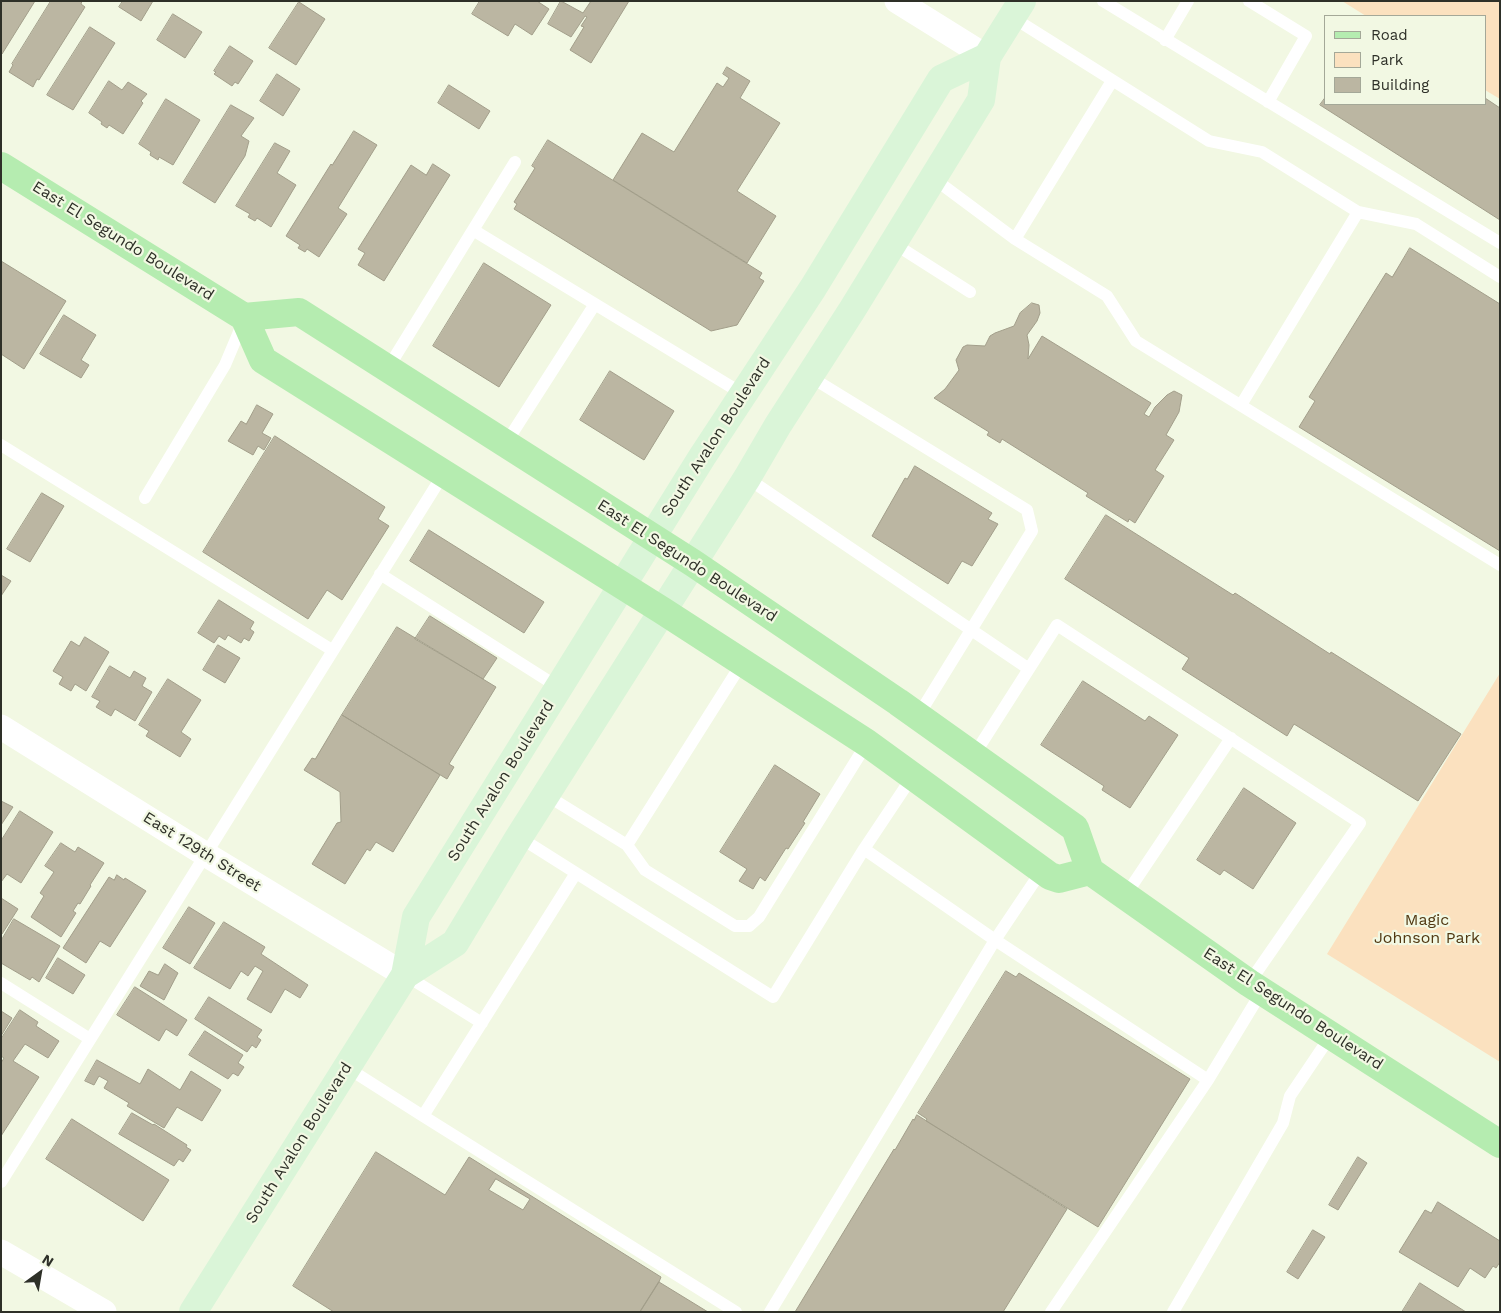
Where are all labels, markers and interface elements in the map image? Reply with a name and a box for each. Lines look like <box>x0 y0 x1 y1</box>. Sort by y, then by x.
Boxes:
legend <box>1324 15 1486 105</box>
text: Road <box>1371 26 1408 44</box>
text: Park <box>1371 51 1403 69</box>
text: Building <box>1371 76 1429 94</box>
street label: East El Segundo Boulevard <box>29 177 217 305</box>
street label: South Avalon Boulevard <box>657 354 775 520</box>
street label: East El Segundo Boulevard <box>593 496 781 626</box>
street label: South Avalon Boulevard <box>444 697 558 865</box>
street label: East 129th Street <box>139 808 265 896</box>
park label: Magic Johnson Park <box>1374 910 1480 948</box>
street label: East El Segundo Boulevard <box>1199 944 1387 1074</box>
street label: South Avalon Boulevard <box>242 1059 356 1227</box>
north arrow <box>15 1248 65 1298</box>
text: N <box>39 1251 57 1270</box>

